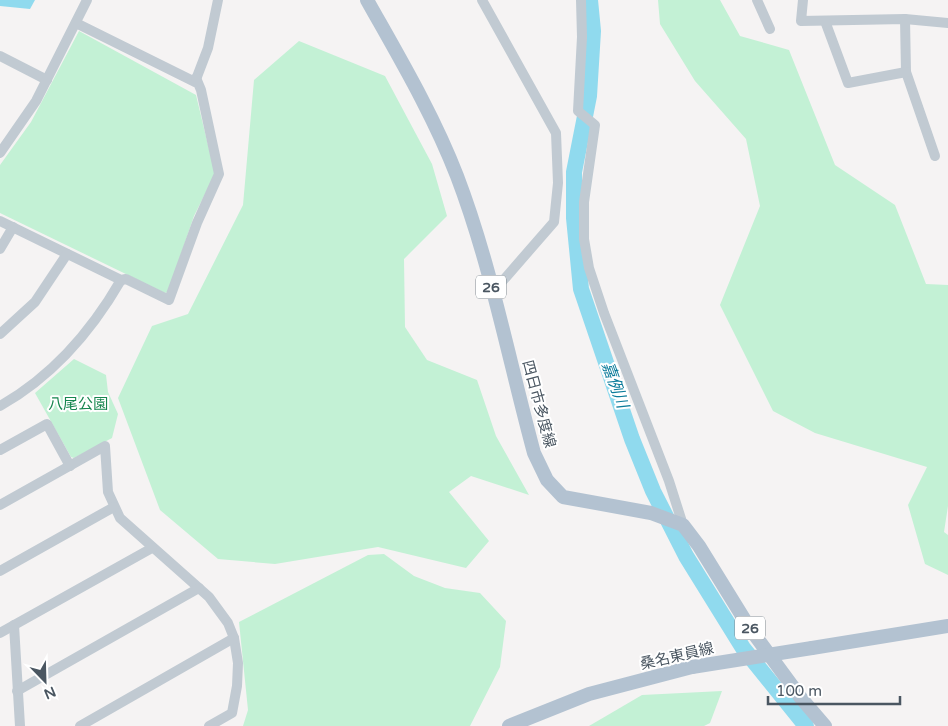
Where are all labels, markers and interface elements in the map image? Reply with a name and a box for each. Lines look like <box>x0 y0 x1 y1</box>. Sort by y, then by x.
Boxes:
road number: 26 <box>476 276 506 298</box>
street label: 四日市多度線 <box>519 358 559 450</box>
water label: 嘉例川 <box>597 359 633 413</box>
park label: 八尾公園 <box>48 395 108 413</box>
road number: 26 <box>735 616 765 640</box>
street label: 桑名東員線 <box>638 639 716 673</box>
north arrow <box>20 656 70 706</box>
scale bar <box>768 674 900 706</box>
text: N <box>41 682 58 703</box>
text: 100 m <box>776 682 822 700</box>

